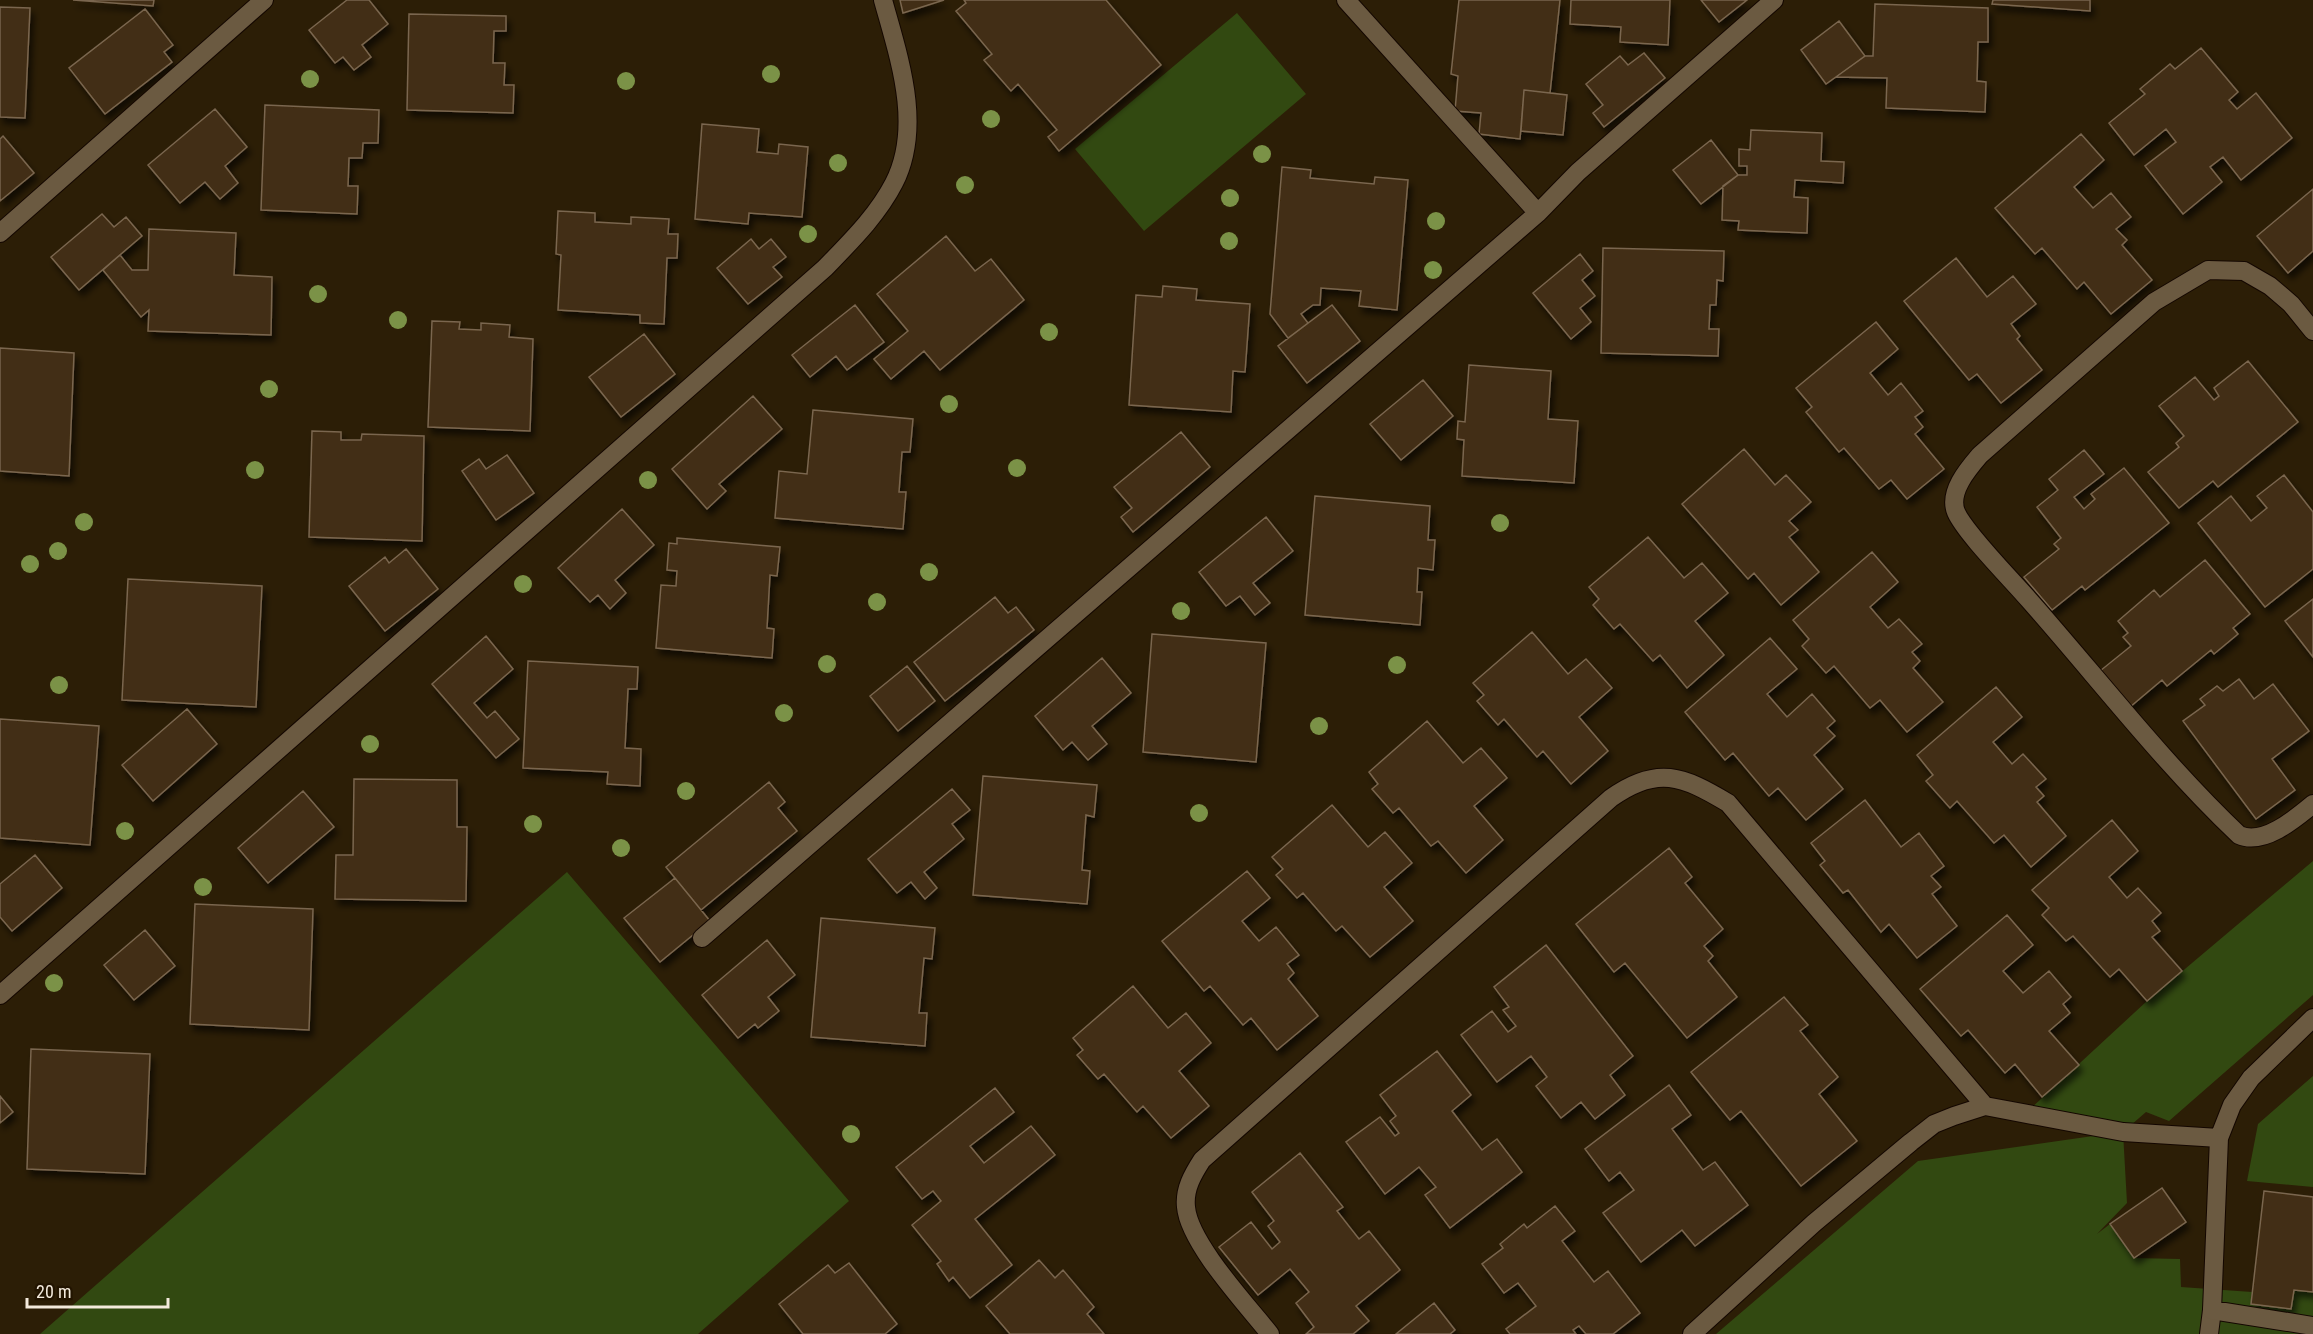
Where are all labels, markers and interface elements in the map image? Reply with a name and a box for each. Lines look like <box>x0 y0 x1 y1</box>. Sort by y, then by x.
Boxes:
scale bar <box>27 1271 168 1309</box>
text: 20 m <box>36 1281 71 1302</box>

